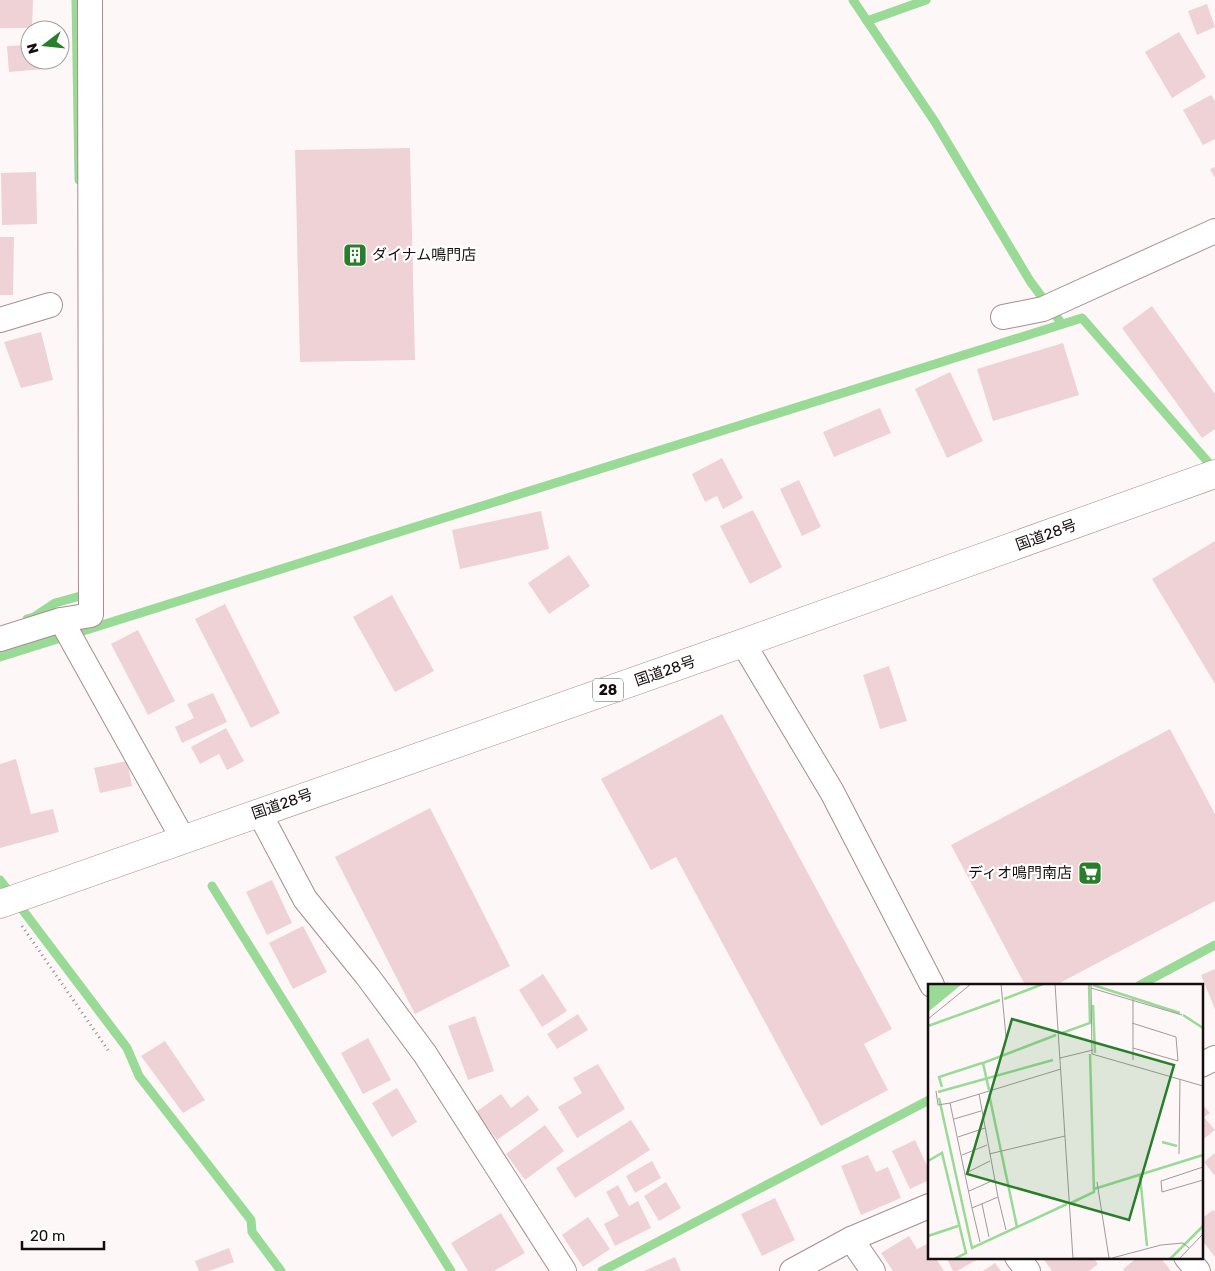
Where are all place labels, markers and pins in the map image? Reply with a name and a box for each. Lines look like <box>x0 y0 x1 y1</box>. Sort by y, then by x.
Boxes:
building icon: ダイナム鳴門店 <box>342 242 368 268</box>
place label: ダイナム鳴門店 <box>372 246 476 264</box>
supermarket icon: ディオ鳴門南店 <box>1077 860 1103 886</box>
place label: ディオ鳴門南店 <box>968 864 1072 882</box>

